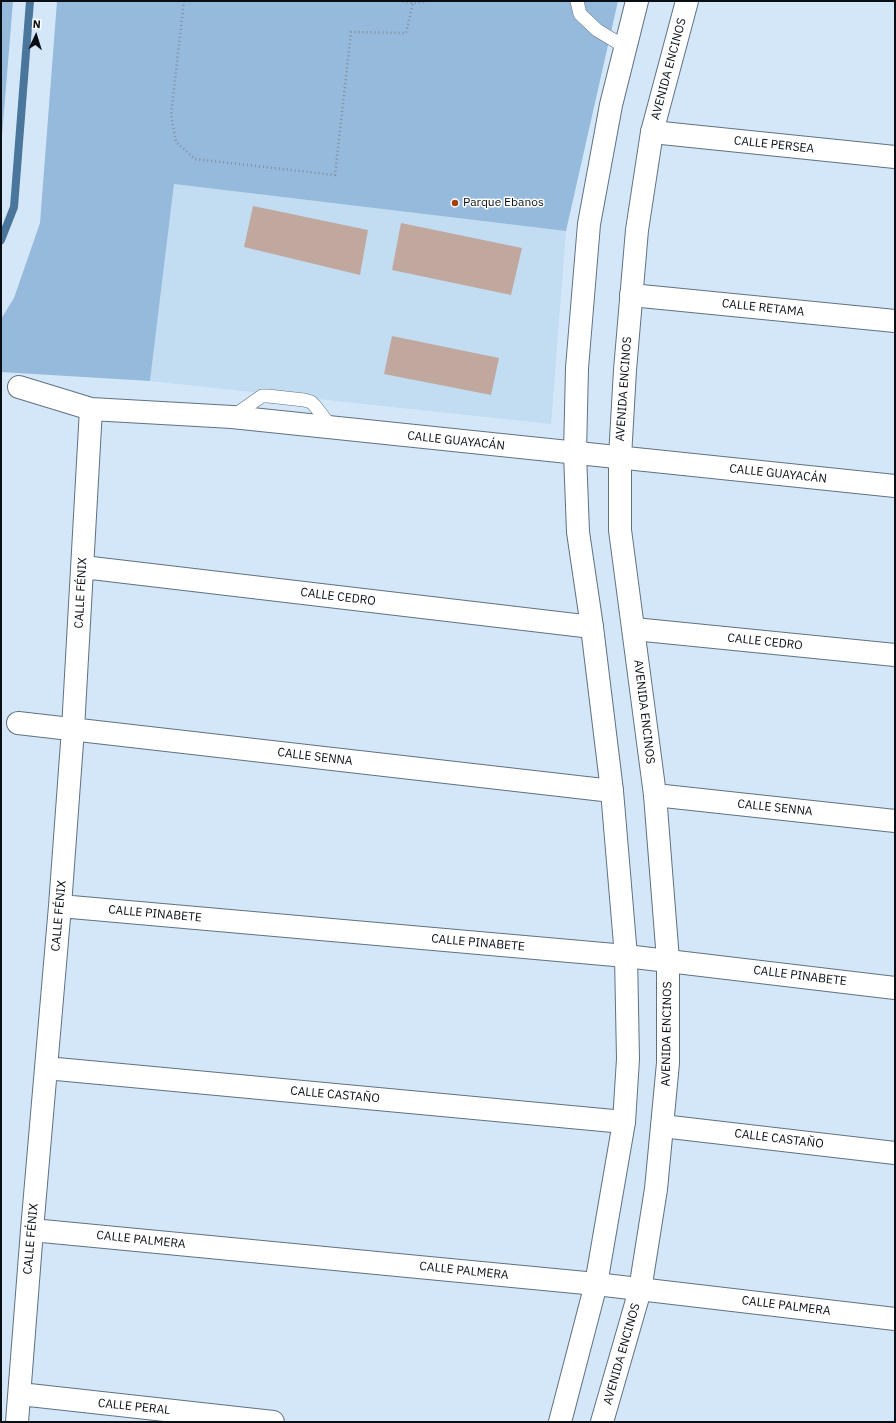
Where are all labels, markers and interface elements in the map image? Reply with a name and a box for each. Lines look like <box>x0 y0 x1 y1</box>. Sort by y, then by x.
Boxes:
north arrow <box>16 16 56 56</box>
street label: AVENIDA ENCINOS <box>648 16 690 122</box>
text: N <box>32 17 41 31</box>
street label: CALLE PERSEA <box>733 134 815 156</box>
place label: Parque Ebanos <box>463 196 544 210</box>
marker: Parque Ebanos <box>450 198 460 208</box>
street label: CALLE RETAMA <box>721 297 805 319</box>
street label: AVENIDA ENCINOS <box>613 336 635 442</box>
street label: CALLE GUAYACÁN <box>407 429 505 453</box>
street label: CALLE GUAYACÁN <box>729 462 827 486</box>
street label: CALLE FÉNIX <box>72 557 90 629</box>
street label: CALLE CEDRO <box>300 585 376 609</box>
street label: CALLE CEDRO <box>727 631 803 653</box>
street label: AVENIDA ENCINOS <box>630 659 658 765</box>
street label: CALLE SENNA <box>277 745 353 769</box>
street label: CALLE SENNA <box>737 797 813 819</box>
street label: CALLE FÉNIX <box>49 880 69 952</box>
street label: CALLE PINABETE <box>108 903 202 925</box>
street label: CALLE PINABETE <box>431 932 525 954</box>
street label: CALLE PINABETE <box>753 963 847 989</box>
street label: AVENIDA ENCINOS <box>659 981 675 1087</box>
street label: CALLE CASTAÑO <box>290 1084 380 1106</box>
street label: CALLE CASTAÑO <box>734 1126 824 1152</box>
street label: CALLE FÉNIX <box>21 1203 41 1275</box>
street label: CALLE PALMERA <box>96 1228 186 1252</box>
street label: CALLE PALMERA <box>419 1259 509 1283</box>
street label: CALLE PALMERA <box>741 1293 831 1319</box>
street label: AVENIDA ENCINOS <box>601 1302 643 1406</box>
street label: CALLE PERAL <box>97 1396 171 1418</box>

